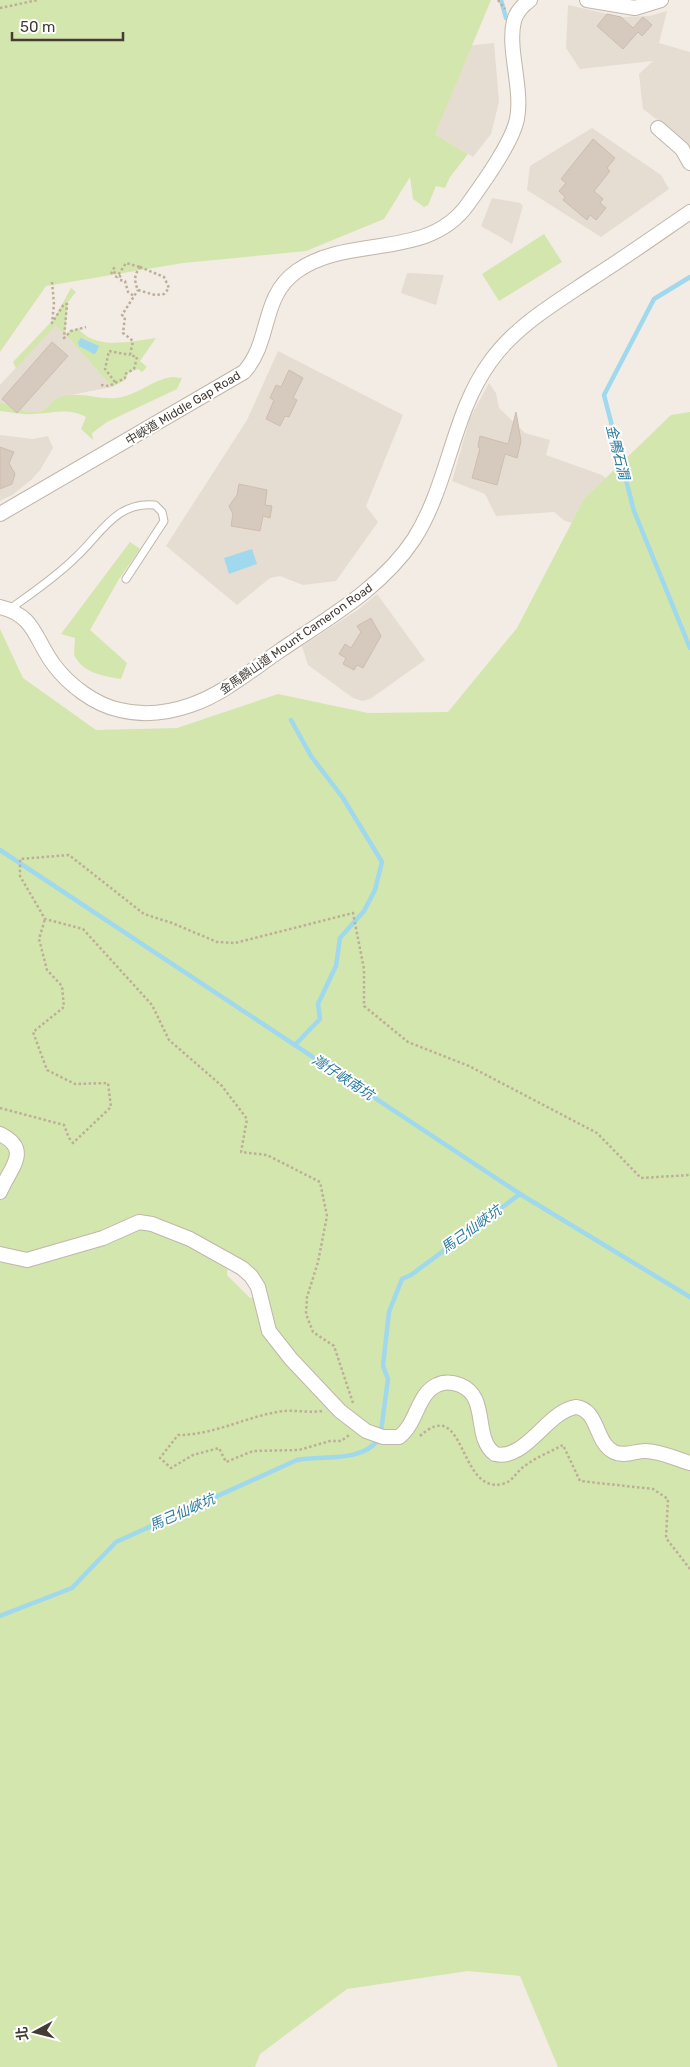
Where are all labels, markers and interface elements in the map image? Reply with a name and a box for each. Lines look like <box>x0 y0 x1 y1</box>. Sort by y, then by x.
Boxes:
scale bar <box>12 10 124 42</box>
text: 50 m <box>20 18 55 36</box>
street label: 中峽道 Middle Gap Road <box>123 368 243 448</box>
water label: 金鴨石澗 <box>602 423 633 483</box>
street label: 金馬麟山道 Mount Cameron Road <box>217 581 375 697</box>
water label: 灣仔峽南坑 <box>309 1051 378 1105</box>
water label: 馬己仙峽坑 <box>438 1201 506 1257</box>
water label: 馬己仙峽坑 <box>147 1490 219 1534</box>
north arrow <box>10 2007 60 2057</box>
text: 北 <box>13 2026 32 2042</box>

